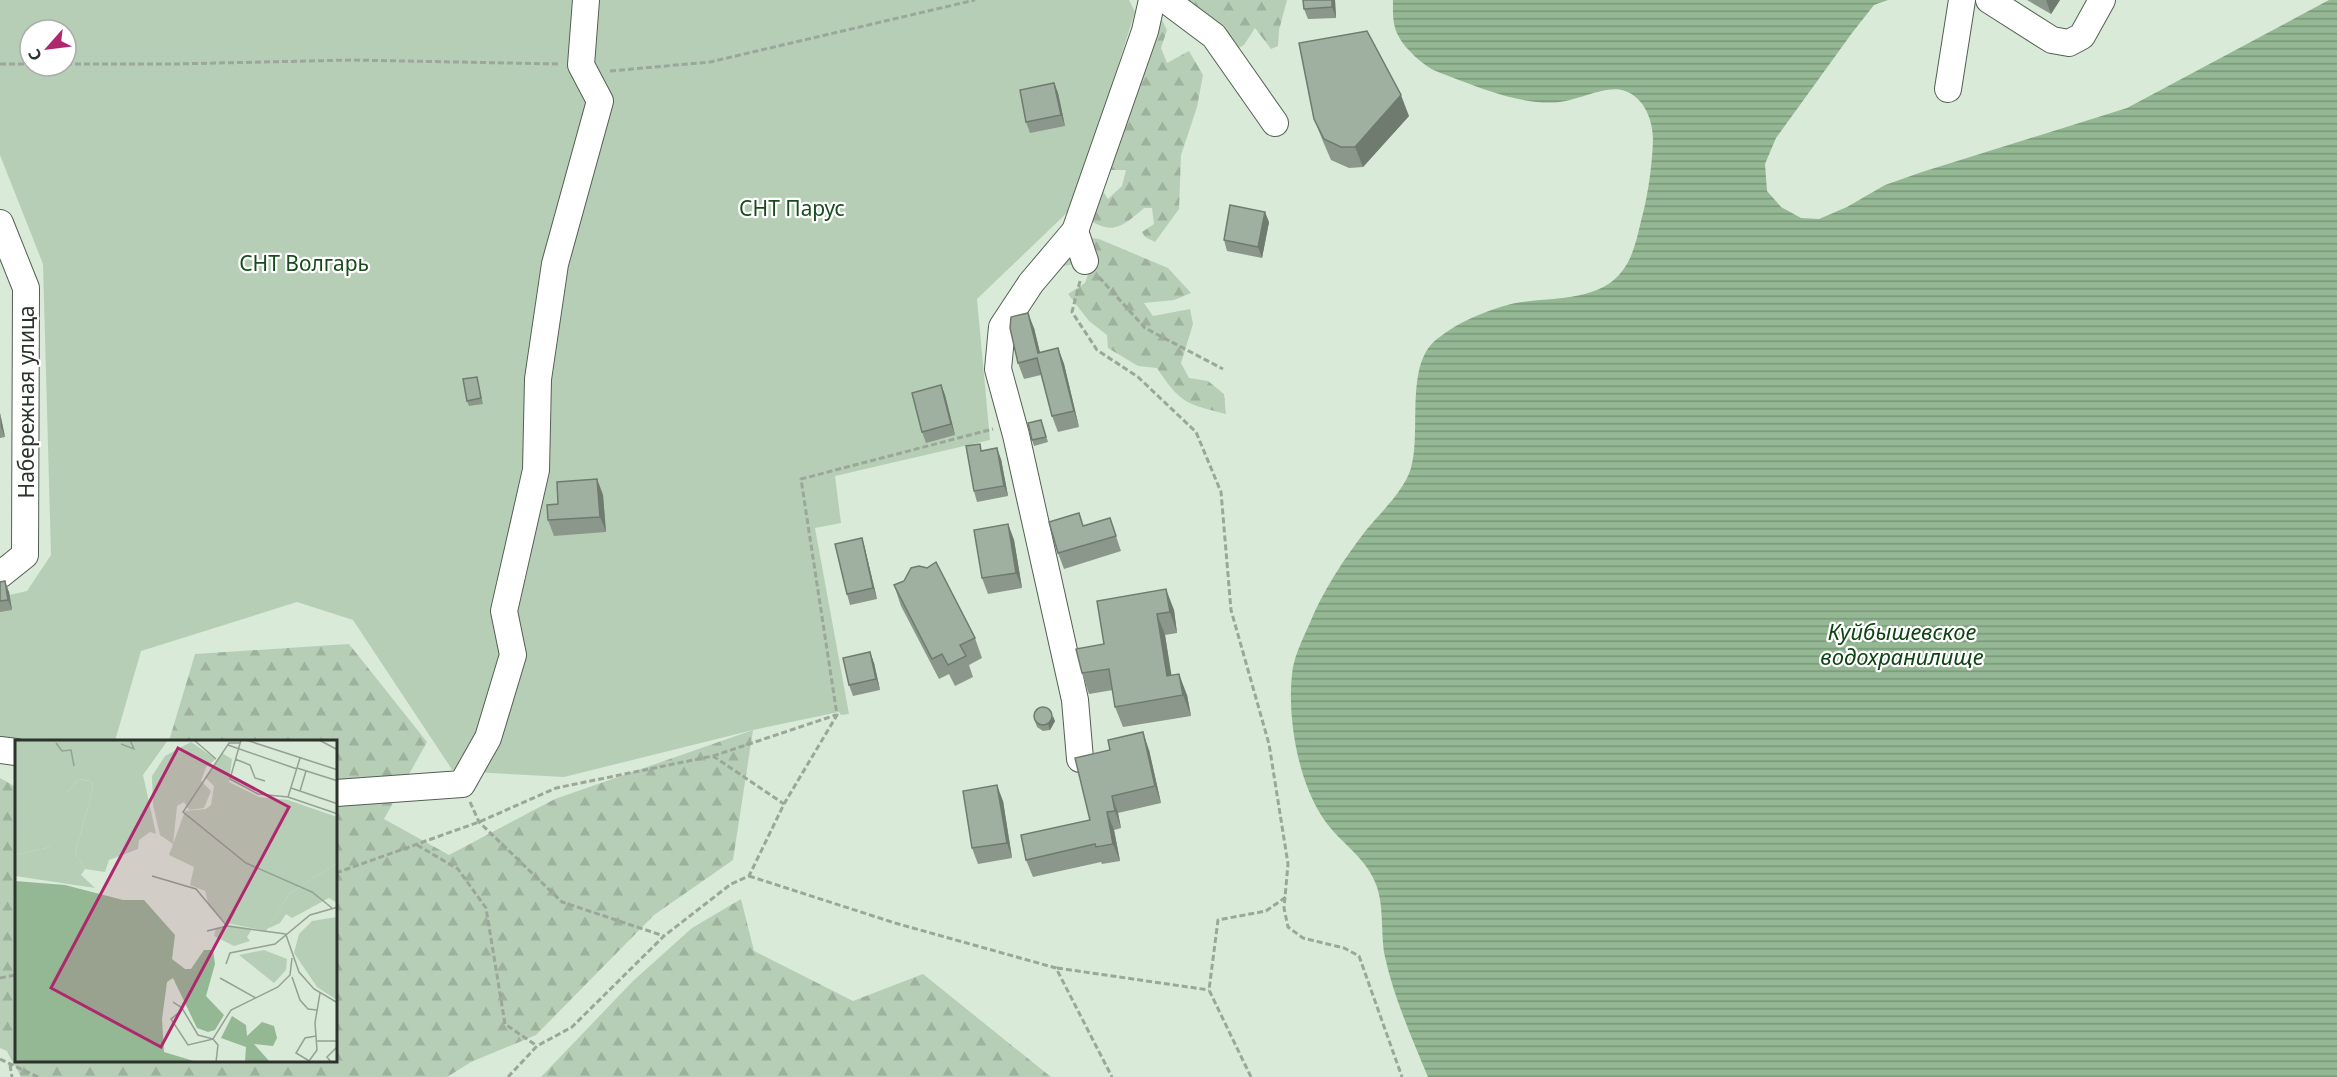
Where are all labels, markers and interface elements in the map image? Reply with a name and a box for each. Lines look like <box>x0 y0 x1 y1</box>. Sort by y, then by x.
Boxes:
north arrow <box>18 18 78 78</box>
text: С <box>23 45 47 65</box>
park label: СНТ Парус <box>739 194 845 222</box>
park label: СНТ Волгарь <box>239 249 369 277</box>
street label: Набережная улица <box>12 306 40 498</box>
water label: Куйбышевское водохранилище <box>1820 616 1984 671</box>
inset map <box>15 740 338 1062</box>

